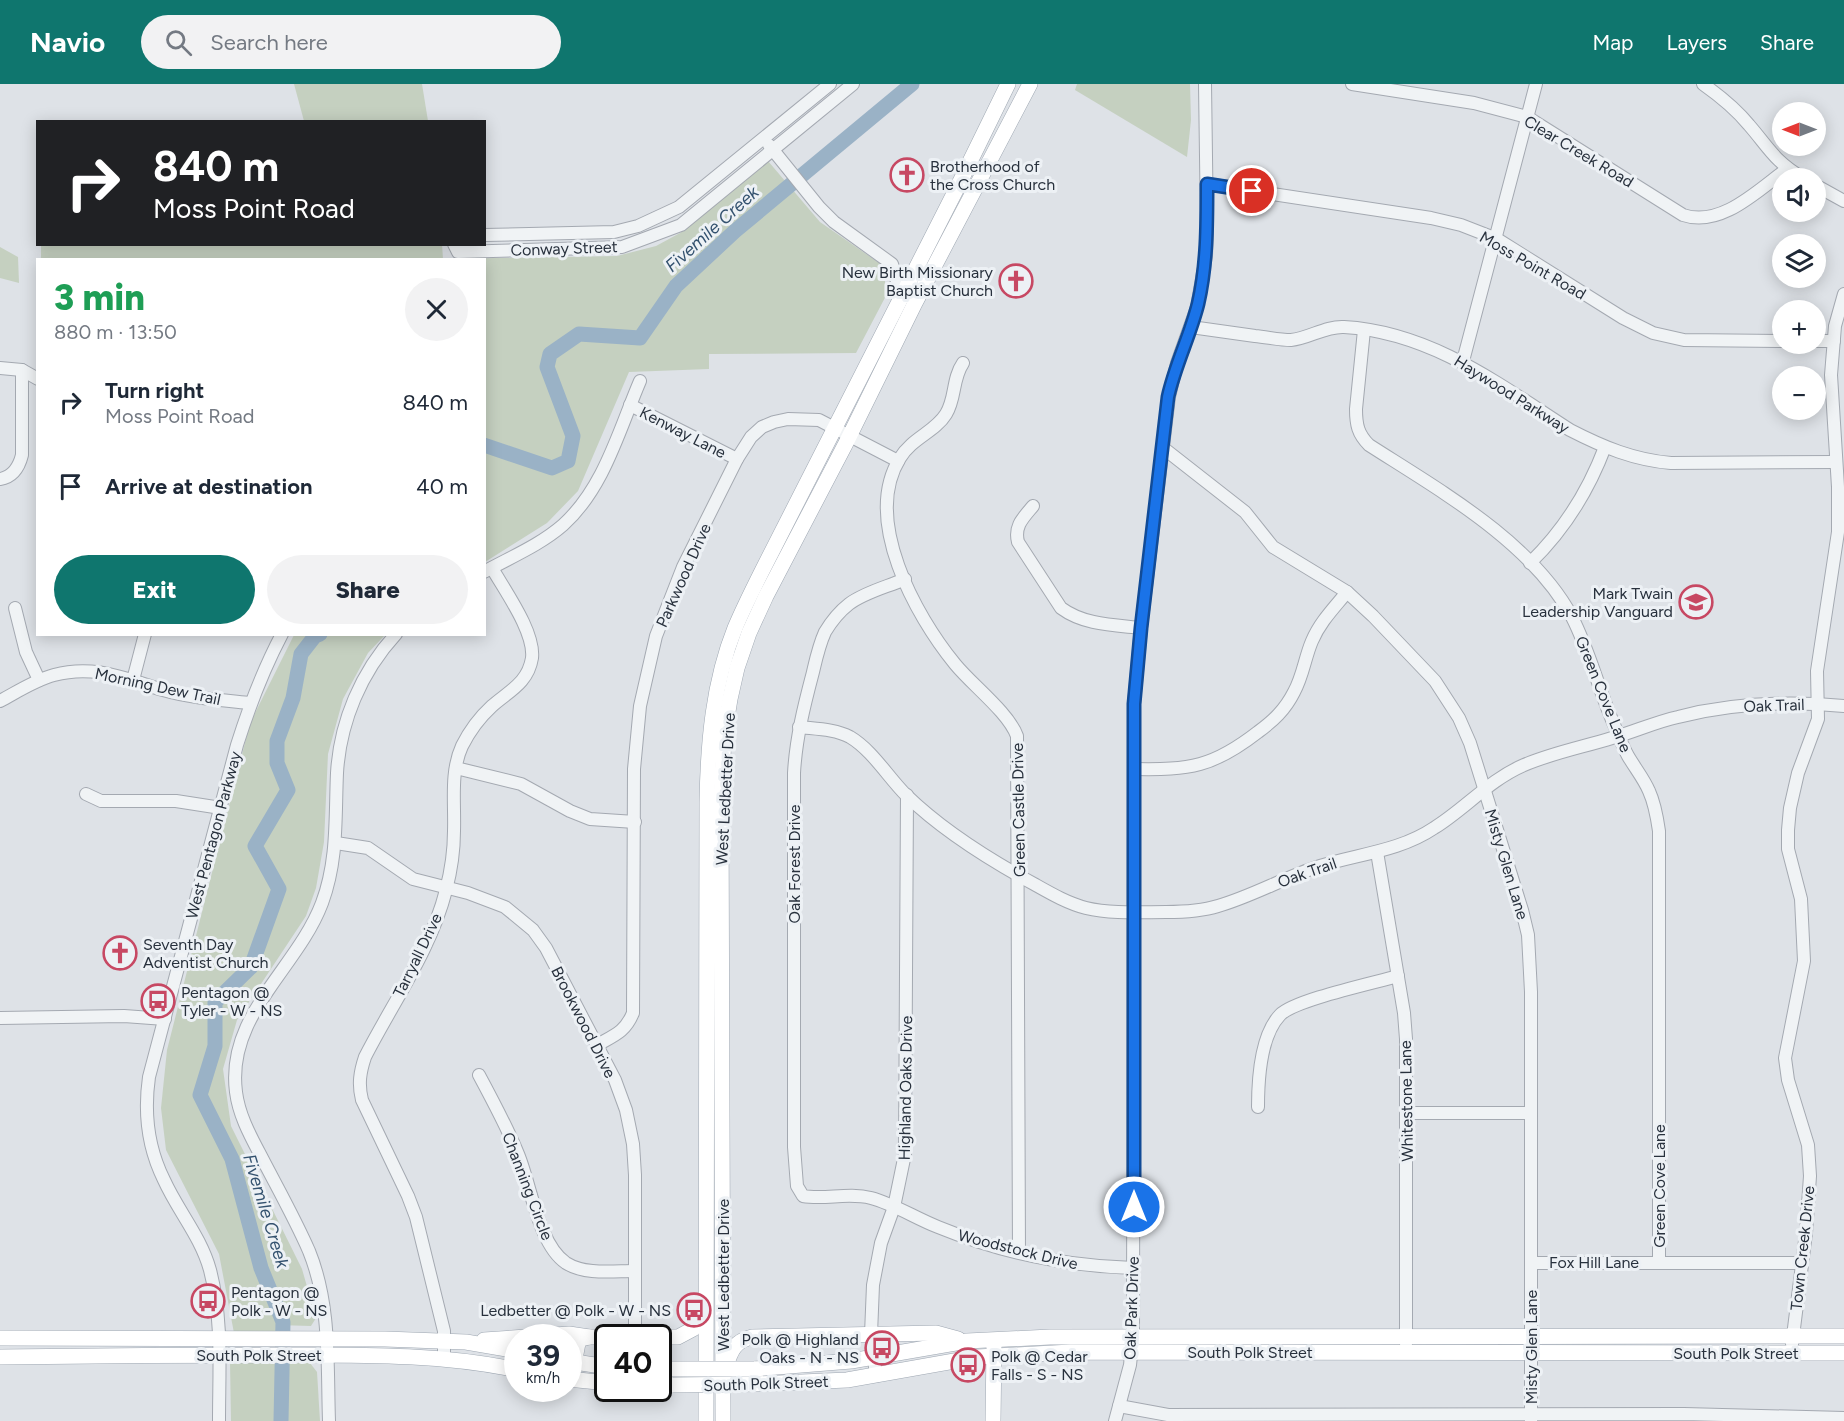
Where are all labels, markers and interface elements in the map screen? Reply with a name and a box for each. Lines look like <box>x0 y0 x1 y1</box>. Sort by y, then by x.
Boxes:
search box <box>141 15 561 69</box>
text: Navio <box>30 25 105 59</box>
icon: search <box>162 26 195 59</box>
text: Search here <box>210 29 328 56</box>
text: Map <box>1593 30 1633 55</box>
text: Layers <box>1666 30 1727 55</box>
text: Share <box>1760 30 1814 55</box>
north arrow <box>1772 102 1826 156</box>
map controls <box>1772 102 1826 420</box>
street label: Clear Creek Road <box>1521 111 1637 192</box>
text: 840 m <box>153 141 279 192</box>
icon: right <box>54 144 132 222</box>
church icon: Brotherhood of the Cross Church <box>889 157 925 193</box>
place label: Brotherhood of the Cross Church <box>930 157 1055 194</box>
pin <box>1226 165 1277 216</box>
button: sound <box>1772 168 1826 222</box>
icon: arrive <box>1235 174 1268 207</box>
water label: Fivemile Creek <box>661 180 764 277</box>
text: Moss Point Road <box>153 192 355 225</box>
street label: Moss Point Road <box>1476 227 1589 304</box>
button: layers <box>1772 234 1826 288</box>
street label: Conway Street <box>510 237 618 260</box>
place label: New Birth Missionary Baptist Church <box>842 263 994 300</box>
church icon: New Birth Missionary Baptist Church <box>998 263 1034 299</box>
text: 3 min <box>54 276 145 319</box>
button: close <box>405 278 468 341</box>
button: + <box>1772 300 1826 354</box>
text: 880 m · 13:50 <box>54 320 177 344</box>
street label: Haywood Parkway <box>1451 351 1573 438</box>
button: − <box>1772 366 1826 420</box>
text: Turn right <box>105 377 204 404</box>
icon: right <box>54 386 87 419</box>
text: 840 m <box>403 389 468 416</box>
street label: Kenway Lane <box>637 403 729 462</box>
text: Moss Point Road <box>105 404 254 428</box>
icon: arrive <box>54 470 87 503</box>
text: Arrive at destination <box>105 473 313 500</box>
text: 40 m <box>416 473 468 500</box>
street label: Parkwood Drive <box>652 520 715 630</box>
button: Exit <box>54 555 255 624</box>
button: Share <box>267 555 468 624</box>
place label: Mark Twain Leadership Vanguard <box>1522 584 1673 621</box>
school or university icon: Mark Twain Leadership Vanguard <box>1678 584 1714 620</box>
street label: Green Cove Lane <box>1572 633 1636 755</box>
street label: Morning Dew Trail <box>93 664 223 709</box>
street label: Oak Trail <box>1743 695 1805 716</box>
street label: West Ledbetter Drive <box>712 712 739 866</box>
street label: Green Castle Drive <box>1008 742 1029 877</box>
street label: West Pentagon Parkway <box>182 749 245 921</box>
street label: Oak Forest Drive <box>785 804 804 923</box>
street label: Misty Glen Lane <box>1481 807 1532 922</box>
street label: Oak Trail <box>1275 854 1339 891</box>
street label: Tarryall Drive <box>389 910 446 1000</box>
church icon: Seventh Day Adventist Church <box>102 935 138 971</box>
place label: Seventh Day Adventist Church <box>143 935 269 972</box>
street label: Brookwood Drive <box>547 963 620 1081</box>
bus stop icon: Pentagon @ Tyler - W - NS <box>140 983 176 1019</box>
place label: Pentagon @ Tyler - W - NS <box>181 983 283 1020</box>
street label: Highland Oaks Drive <box>895 1015 916 1161</box>
street label: Whitestone Lane <box>1396 1040 1417 1162</box>
street label: Green Cove Lane <box>1650 1124 1669 1248</box>
street label: Channing Circle <box>498 1130 557 1243</box>
water label: Fivemile Creek <box>238 1151 294 1272</box>
position arrow <box>1102 1175 1166 1239</box>
street label: Town Creek Drive <box>1786 1184 1819 1311</box>
street label: West Ledbetter Drive <box>714 1198 733 1351</box>
street label: Woodstock Drive <box>956 1225 1080 1274</box>
street label: Fox Hill Lane <box>1549 1253 1639 1272</box>
street label: Oak Park Drive <box>1120 1256 1143 1360</box>
bus stop icon: Pentagon @ Polk - W - NS <box>190 1283 226 1319</box>
place label: Pentagon @ Polk - W - NS <box>231 1283 328 1320</box>
street label: Misty Glen Lane <box>1522 1289 1541 1404</box>
bus stop icon: Ledbetter @ Polk - W - NS <box>676 1292 712 1328</box>
place label: Ledbetter @ Polk - W - NS <box>480 1301 671 1320</box>
speed limit sign: 40 <box>594 1324 672 1402</box>
place label: Polk @ Highland Oaks - N - NS <box>742 1330 859 1367</box>
bus stop icon: Polk @ Highland Oaks - N - NS <box>864 1330 900 1366</box>
text: 39 <box>526 1337 560 1374</box>
street label: South Polk Street <box>1187 1343 1313 1362</box>
street label: South Polk Street <box>1673 1344 1799 1363</box>
street label: South Polk Street <box>196 1346 322 1365</box>
bus stop icon: Polk @ Cedar Falls - S - NS <box>950 1347 986 1383</box>
place label: Polk @ Cedar Falls - S - NS <box>991 1347 1088 1384</box>
text: km/h <box>526 1369 560 1387</box>
street label: South Polk Street <box>703 1372 829 1395</box>

